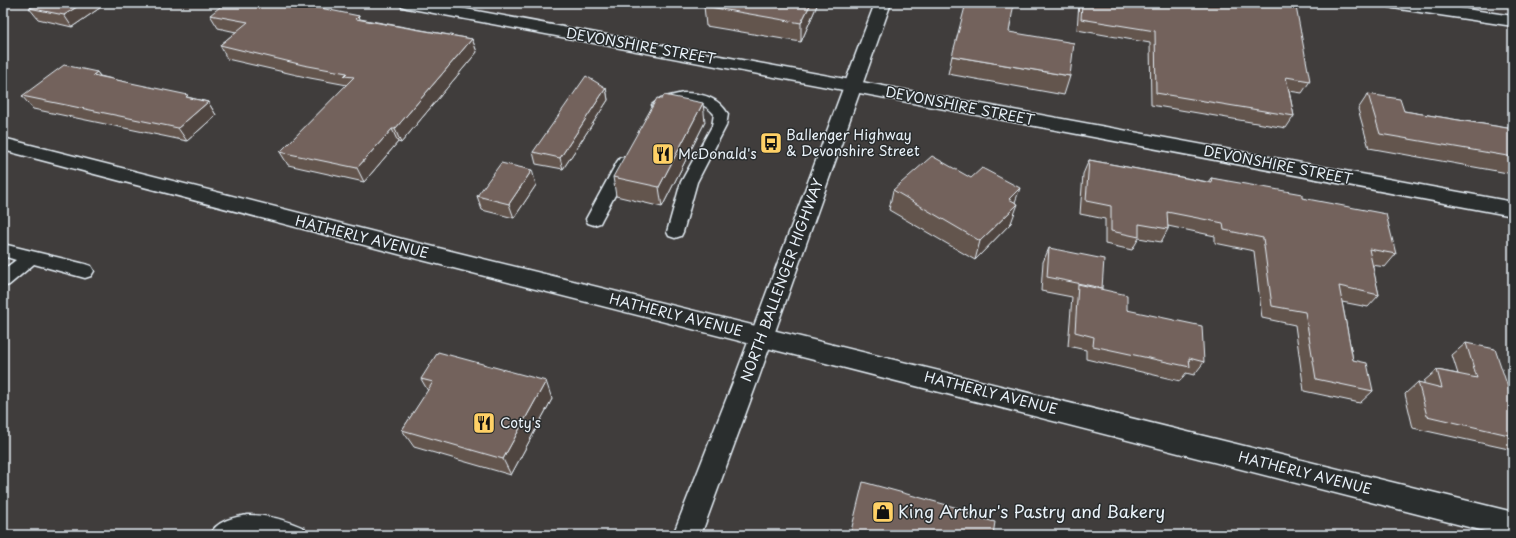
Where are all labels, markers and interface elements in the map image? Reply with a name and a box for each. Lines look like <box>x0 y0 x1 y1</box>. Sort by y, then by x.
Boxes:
street label: DEVONSHIRE STREET <box>565 22 718 69</box>
street label: DEVONSHIRE STREET <box>884 81 1037 130</box>
place label: Ballenger Highway & Devonshire Street <box>786 124 920 161</box>
bus stop icon: Ballenger Highway & Devonshire Street <box>758 130 784 156</box>
street label: DEVONSHIRE STREET <box>1202 140 1355 189</box>
restaurant icon: McDonald's <box>650 141 676 167</box>
place label: McDonald's <box>678 143 757 164</box>
street label: NORTH BALLENGER HIGHWAY <box>735 175 828 384</box>
street label: HATHERLY AVENUE <box>293 210 431 263</box>
street label: HATHERLY AVENUE <box>607 288 745 341</box>
street label: HATHERLY AVENUE <box>922 366 1060 419</box>
restaurant icon: Coty's <box>471 410 497 436</box>
place label: Coty's <box>500 412 541 433</box>
street label: HATHERLY AVENUE <box>1236 446 1374 499</box>
place label: King Arthur's Pastry and Bakery <box>898 498 1165 524</box>
shop icon: King Arthur's Pastry and Bakery <box>870 499 896 525</box>

